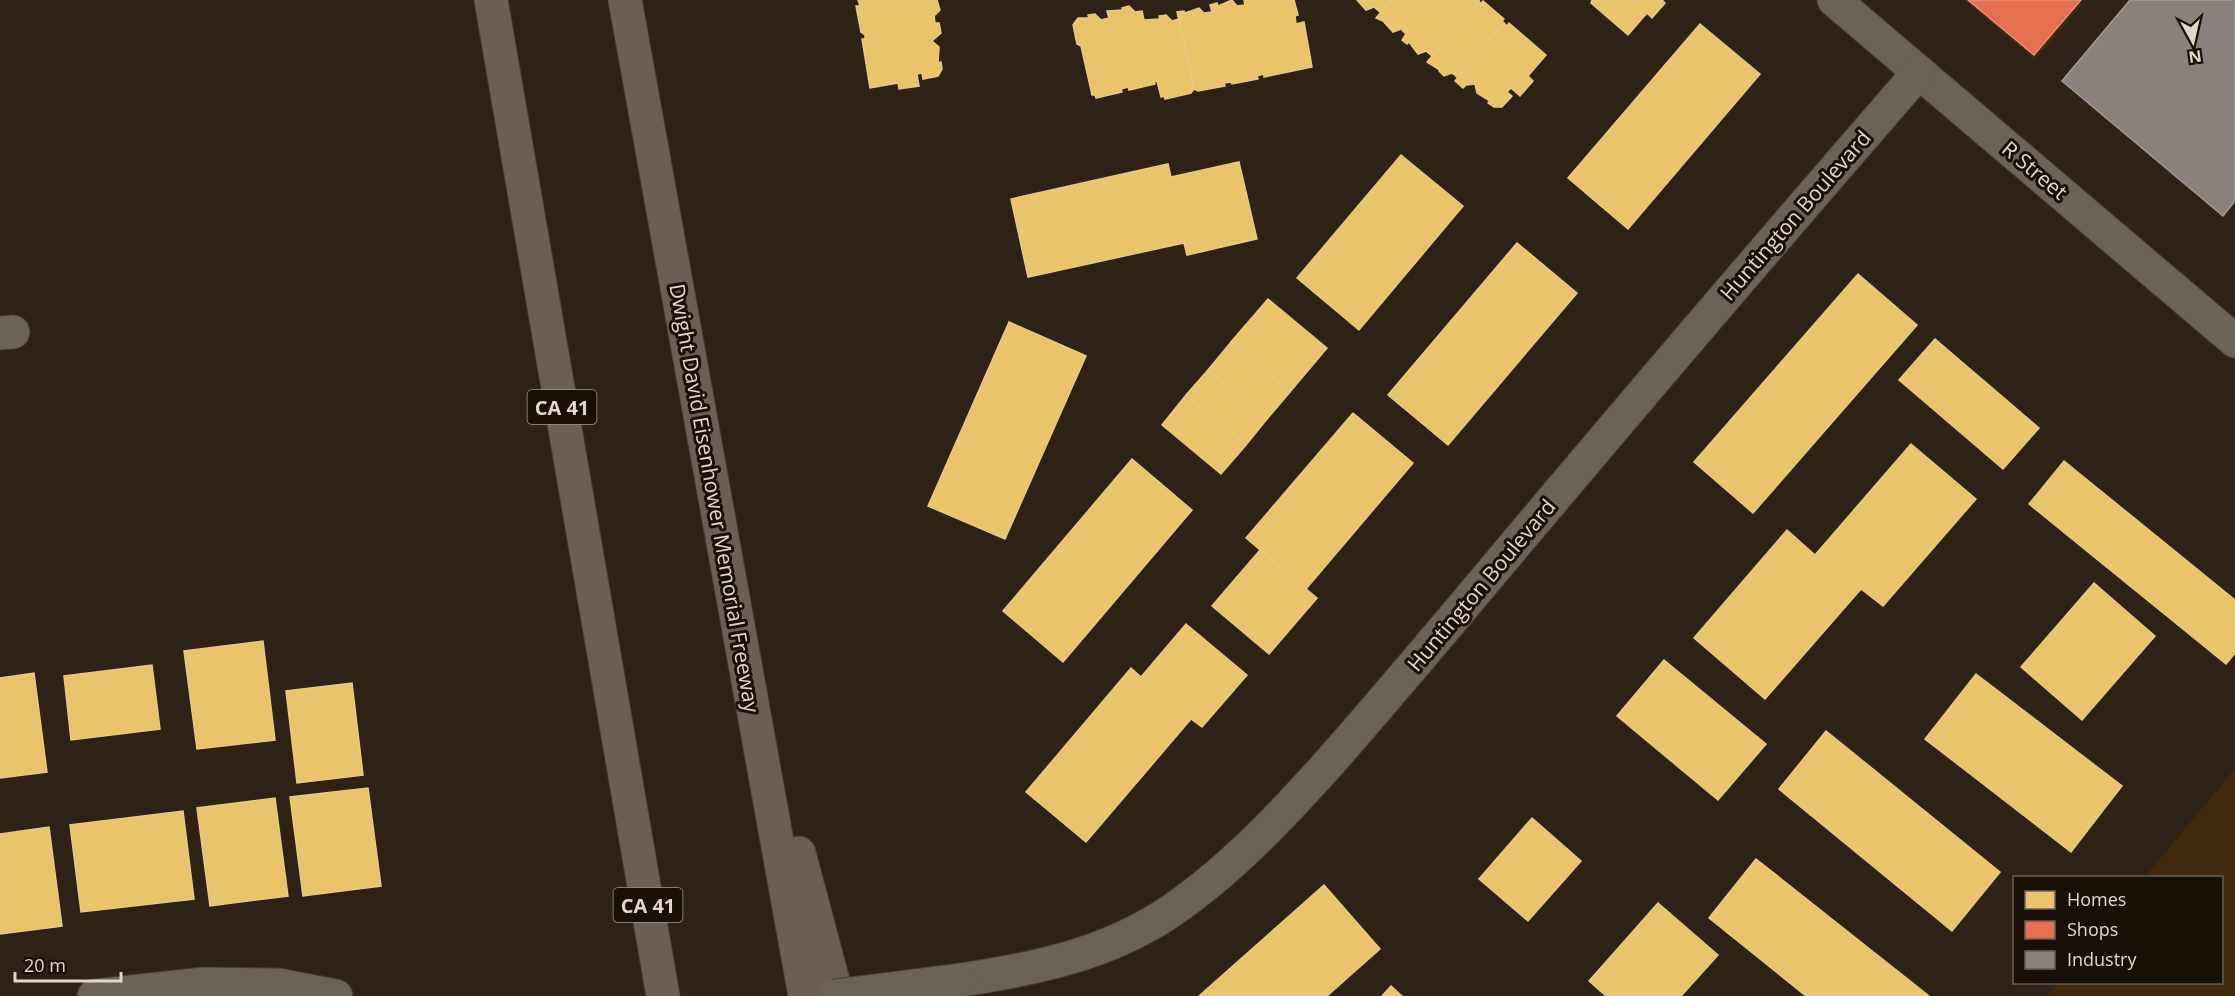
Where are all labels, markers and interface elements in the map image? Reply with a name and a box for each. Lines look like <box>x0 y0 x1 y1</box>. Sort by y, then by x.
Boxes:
north arrow <box>2163 12 2223 72</box>
text: N <box>2187 45 2203 69</box>
street label: Huntington Boulevard <box>1713 124 1877 306</box>
street label: R Street <box>1996 135 2074 205</box>
street label: Dwight David Eisenhower Memorial Freeway <box>663 281 767 715</box>
road number: CA 41 <box>528 390 596 424</box>
street label: Huntington Boulevard <box>1401 493 1561 677</box>
legend <box>2013 876 2223 984</box>
text: Homes <box>2067 887 2126 911</box>
road number: CA 41 <box>614 888 682 922</box>
text: Shops <box>2067 917 2118 941</box>
scale bar <box>15 945 122 983</box>
text: Industry <box>2067 947 2137 971</box>
text: 20 m <box>24 953 66 977</box>

